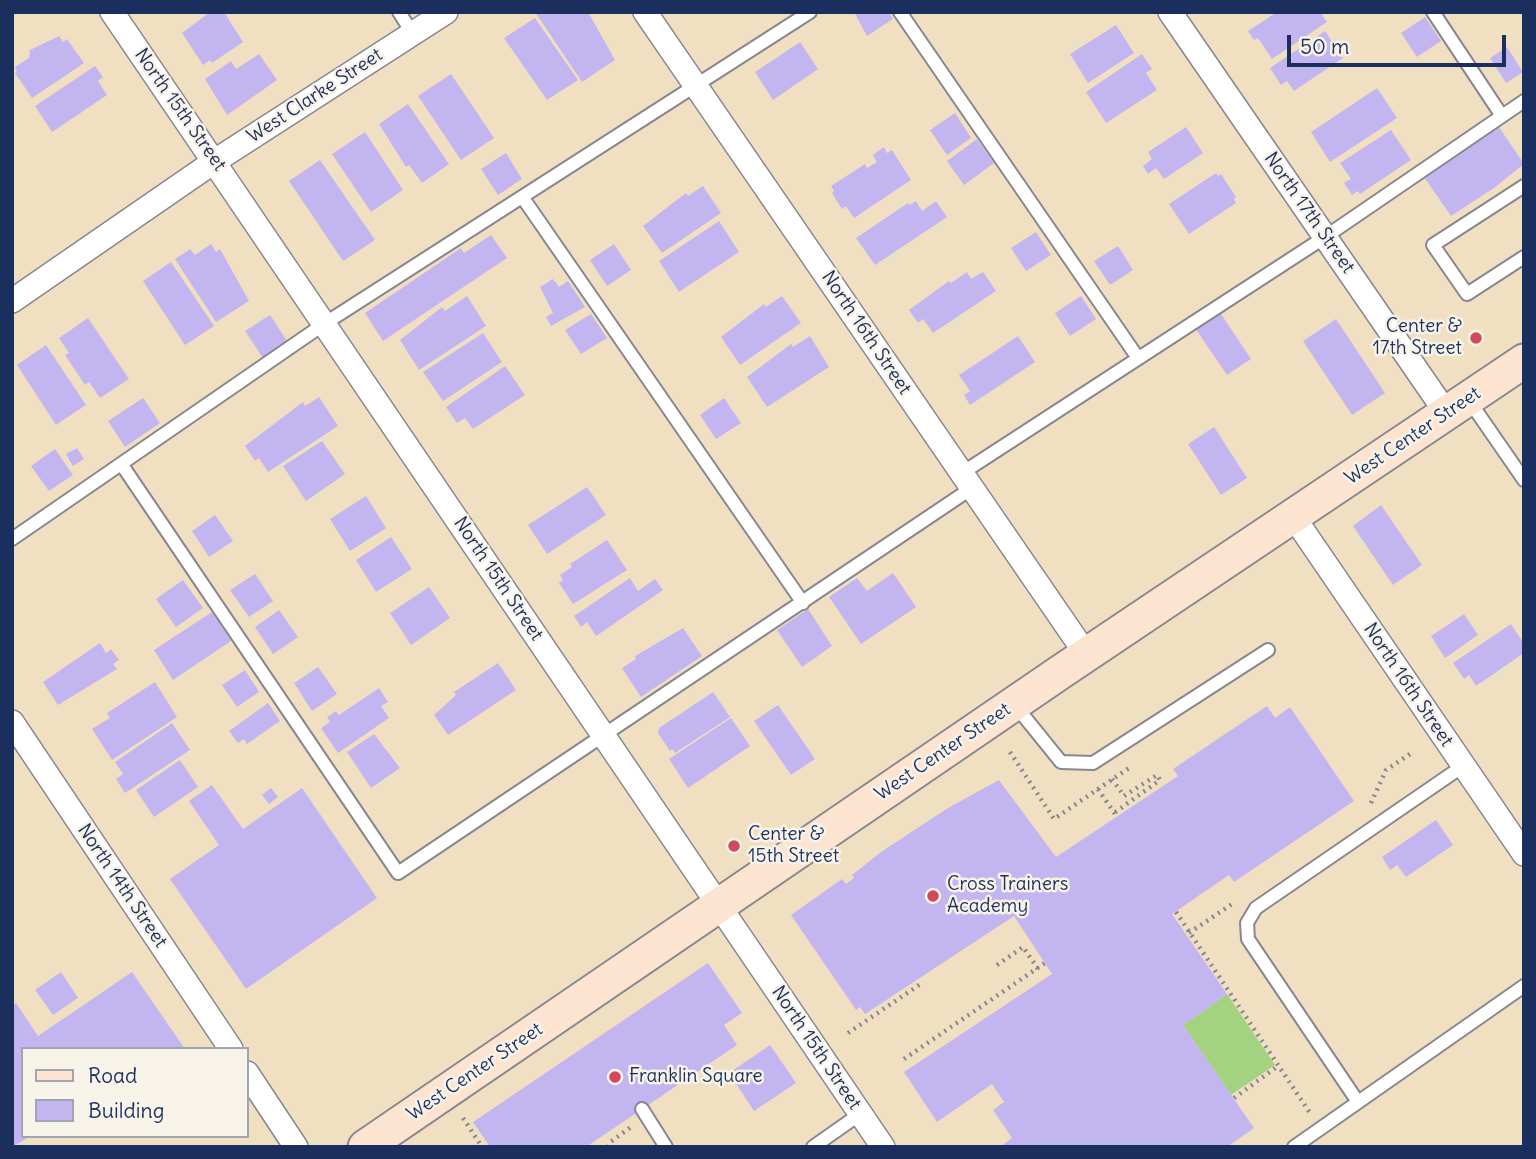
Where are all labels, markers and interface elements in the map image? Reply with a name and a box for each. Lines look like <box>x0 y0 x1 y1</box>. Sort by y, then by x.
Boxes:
scale bar <box>1291 21 1510 65</box>
text: 50 m <box>1300 33 1349 60</box>
street label: North 15th Street <box>129 44 231 176</box>
street label: West Clarke Street <box>243 44 387 148</box>
street label: North 17th Street <box>1259 148 1359 278</box>
street label: North 16th Street <box>816 267 916 399</box>
place label: Center & 17th Street <box>1373 316 1462 360</box>
marker: Center & 17th Street <box>1468 330 1484 346</box>
street label: West Center Street <box>1341 382 1485 490</box>
street label: North 15th Street <box>448 513 548 645</box>
street label: North 16th Street <box>1358 619 1458 751</box>
street label: West Center Street <box>871 698 1015 806</box>
street label: North 14th Street <box>72 820 172 952</box>
place label: Center & 15th Street <box>748 824 839 868</box>
marker: Center & 15th Street <box>726 838 742 854</box>
place label: Cross Trainers Academy <box>947 874 1068 918</box>
marker: Cross Trainers Academy <box>925 888 941 904</box>
street label: North 15th Street <box>766 982 866 1114</box>
street label: West Center Street <box>403 1018 547 1126</box>
legend <box>21 1047 248 1138</box>
text: Road <box>88 1062 137 1089</box>
place label: Franklin Square <box>629 1066 762 1088</box>
marker: Franklin Square <box>607 1069 623 1085</box>
text: Building <box>88 1097 164 1124</box>

